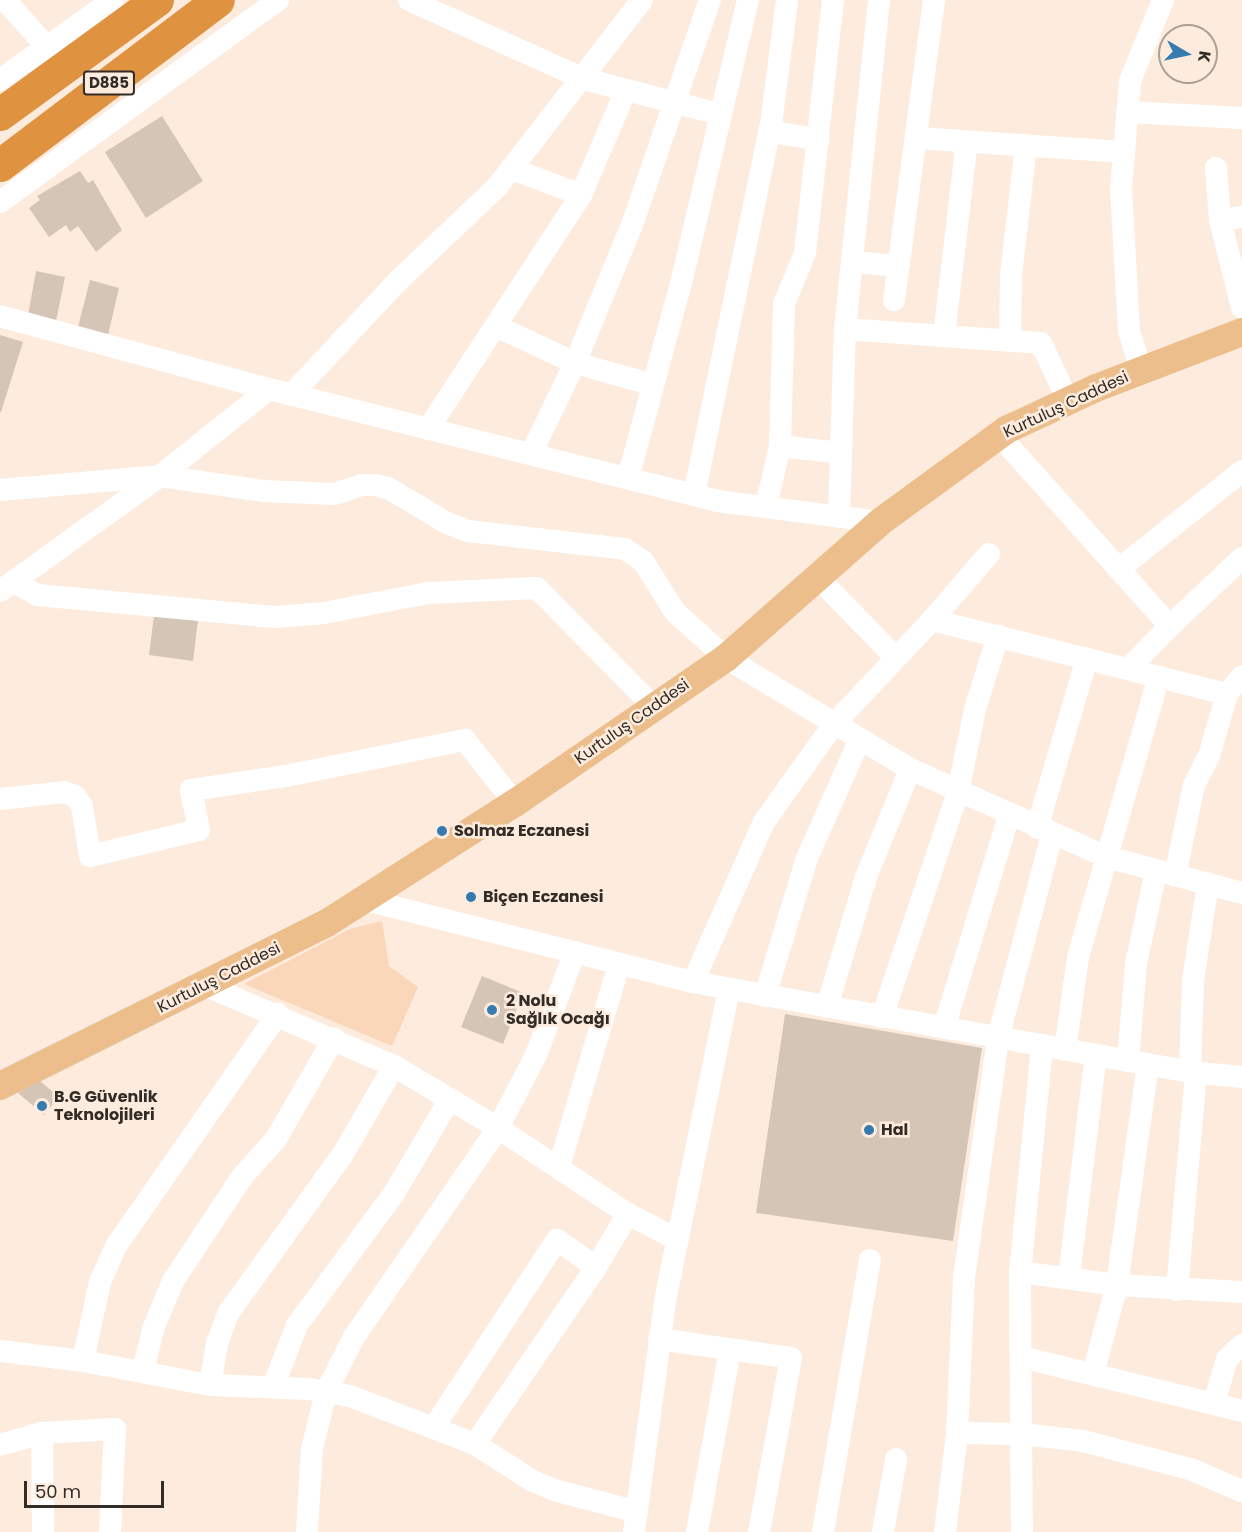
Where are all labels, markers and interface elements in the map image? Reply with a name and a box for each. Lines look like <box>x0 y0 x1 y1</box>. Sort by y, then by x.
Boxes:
north arrow <box>1158 24 1218 84</box>
text: K <box>1192 49 1217 64</box>
road number: D885 <box>82 71 136 95</box>
street label: Kurtuluş Caddesi <box>1000 368 1132 442</box>
street label: Kurtuluş Caddesi <box>571 675 693 769</box>
place label: Solmaz Eczanesi <box>454 821 589 841</box>
marker: Solmaz Eczanesi <box>435 824 449 838</box>
place label: Biçen Eczanesi <box>483 887 603 907</box>
marker: Biçen Eczanesi <box>464 890 478 904</box>
street label: Kurtuluş Caddesi <box>154 939 284 1017</box>
place label: 2 Nolu Sağlık Ocağı <box>506 991 610 1029</box>
marker: 2 Nolu Sağlık Ocağı <box>483 1001 501 1019</box>
place label: B.G Güvenlik Teknolojileri <box>54 1087 158 1125</box>
marker: B.G Güvenlik Teknolojileri <box>35 1099 49 1113</box>
place label: Hal <box>881 1120 908 1140</box>
marker: Hal <box>862 1123 876 1137</box>
scale bar <box>27 1469 166 1507</box>
text: 50 m <box>35 1479 81 1504</box>

